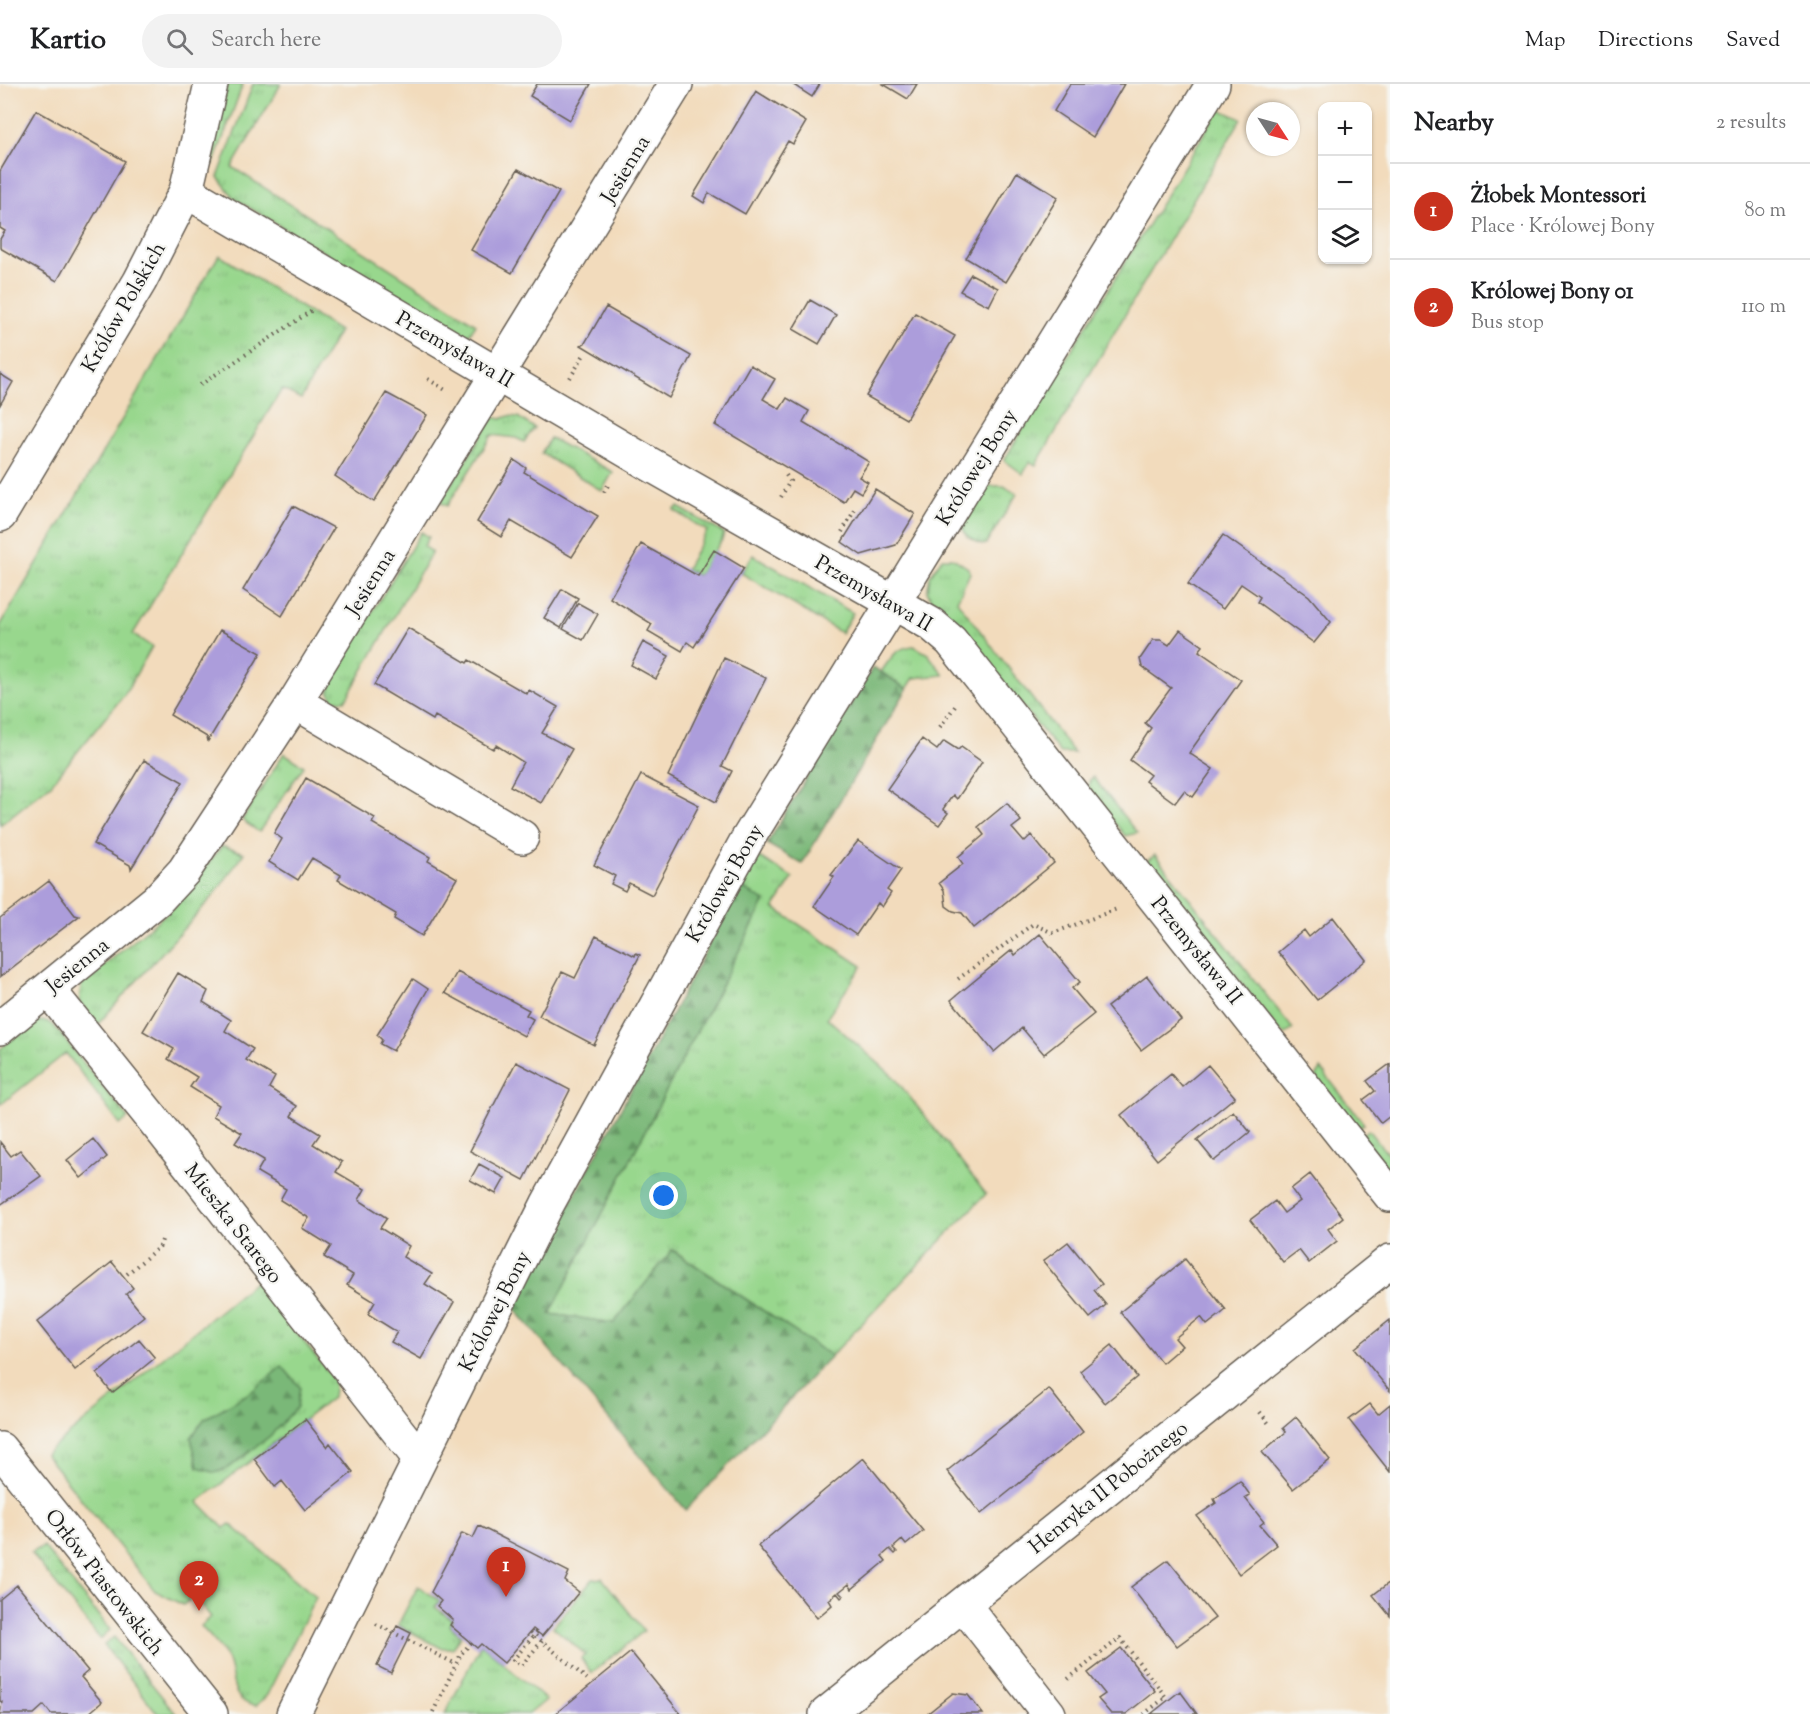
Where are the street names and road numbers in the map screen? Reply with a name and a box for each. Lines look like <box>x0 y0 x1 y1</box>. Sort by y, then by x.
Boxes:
street label: Jesienna <box>594 130 659 210</box>
street label: Królów Polskich <box>75 237 174 379</box>
street label: Przemysława II <box>390 305 519 397</box>
street label: Królowej Bony <box>930 403 1026 532</box>
street label: Jesienna <box>339 543 404 623</box>
street label: Przemysława II <box>809 549 938 641</box>
street label: Królowej Bony <box>680 819 772 949</box>
street label: Przemysława II <box>1142 891 1249 1012</box>
street label: Jesienna <box>39 931 117 1002</box>
street label: Mieszka Starego <box>176 1158 289 1291</box>
street label: Królowej Bony <box>452 1246 539 1378</box>
street label: Henryka II Pobożnego <box>1023 1415 1195 1562</box>
street label: Orłów Piastowskich <box>37 1503 170 1663</box>

